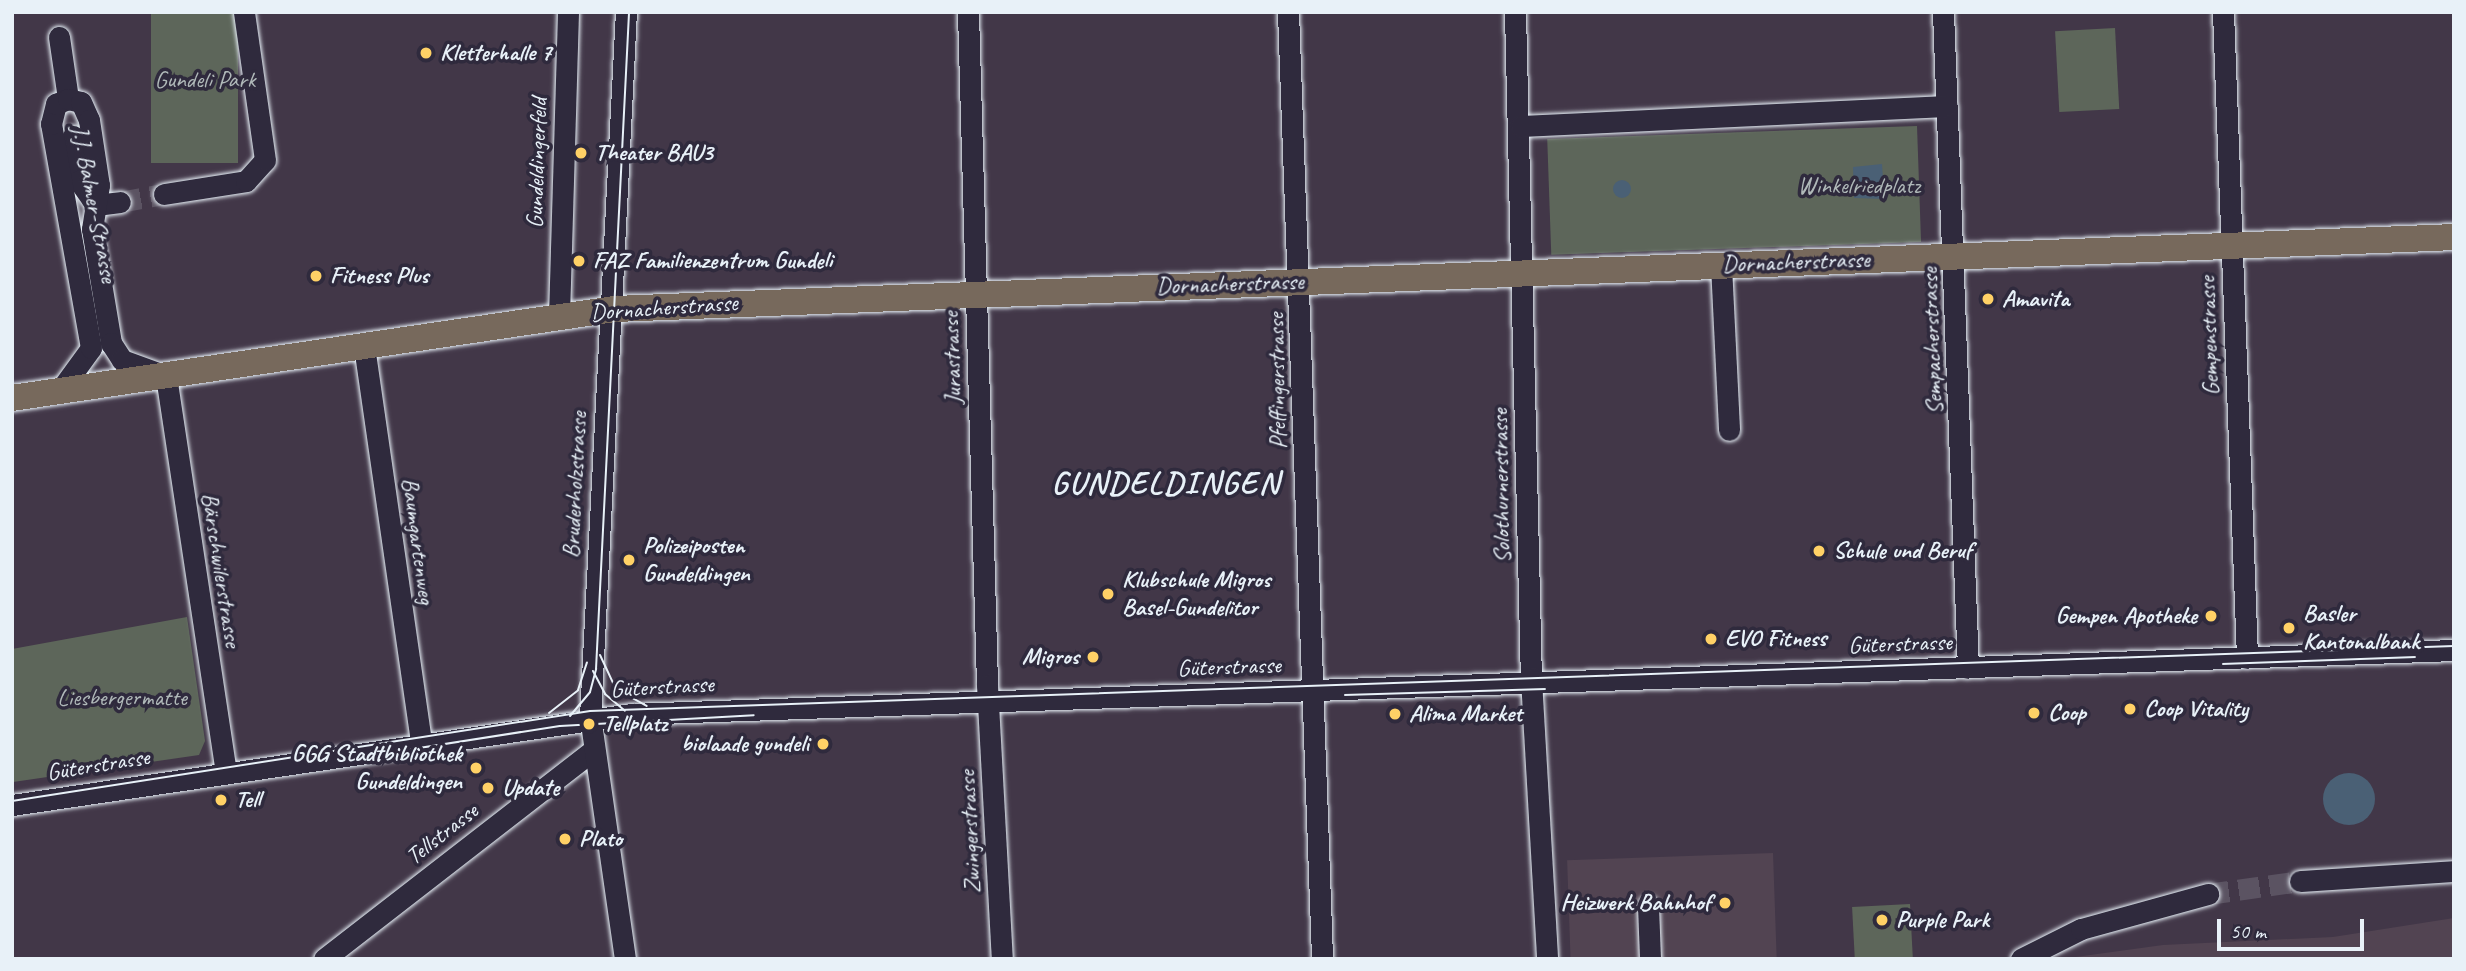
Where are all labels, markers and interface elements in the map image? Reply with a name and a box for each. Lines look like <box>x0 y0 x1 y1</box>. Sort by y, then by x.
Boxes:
place label: Kletterhalle 7 <box>440 39 552 67</box>
marker: Kletterhalle 7 <box>418 45 434 61</box>
park label: Gundeli Park <box>154 66 256 94</box>
street label: Gundeldingerfeld <box>520 97 554 229</box>
street label: J.J. Balmer-Strasse <box>65 123 123 285</box>
place label: Theater BAU3 <box>595 139 713 167</box>
marker: Theater BAU3 <box>573 145 589 161</box>
park label: Winkelriedplatz <box>1798 172 1920 200</box>
street label: Dornacherstrasse <box>1722 245 1870 279</box>
place label: FAZ Familienzentrum Gundeli <box>593 247 832 275</box>
marker: FAZ Familienzentrum Gundeli <box>571 253 587 269</box>
place label: Fitness Plus <box>330 262 429 290</box>
street label: Dornacherstrasse <box>1156 267 1304 301</box>
street label: Sempacherstrasse <box>1915 267 1949 415</box>
marker: Fitness Plus <box>308 268 324 284</box>
street label: Gempenstrasse <box>2193 276 2225 396</box>
place label: Amavita <box>2002 285 2069 313</box>
street label: Dornacherstrasse <box>589 288 739 328</box>
marker: Amavita <box>1980 291 1996 307</box>
street label: Jurastrasse <box>936 311 968 405</box>
street label: Pfeffingerstrasse <box>1261 313 1293 449</box>
street label: Solothurnerstrasse <box>1485 408 1517 564</box>
street label: Bruderholzstrasse <box>557 411 593 559</box>
district label: GUNDELDINGEN <box>1055 464 1277 502</box>
street label: Baumgartenweg <box>395 476 441 606</box>
street label: Bärschwilerstrasse <box>195 491 247 649</box>
place label: Polizeiposten Gundeldingen <box>643 532 750 588</box>
place label: Schule und Beruf <box>1833 537 1972 565</box>
marker: Schule und Beruf <box>1811 543 1827 559</box>
marker: Polizeiposten Gundeldingen <box>621 552 637 568</box>
place label: Klubschule Migros Basel-Gundelitor <box>1122 566 1270 622</box>
marker: Klubschule Migros Basel-Gundelitor <box>1100 586 1116 602</box>
place label: Basler Kantonalbank <box>2303 600 2419 656</box>
place label: Gempen Apotheke <box>2055 602 2197 630</box>
marker: Gempen Apotheke <box>2203 608 2219 624</box>
marker: Basler Kantonalbank <box>2281 620 2297 636</box>
place label: EVO Fitness <box>1725 625 1826 653</box>
street label: Güterstrasse <box>1848 628 1952 660</box>
marker: EVO Fitness <box>1703 631 1719 647</box>
place label: Migros <box>1022 643 1079 671</box>
marker: Migros <box>1085 649 1101 665</box>
street label: Güterstrasse <box>1177 651 1281 683</box>
street label: Güterstrasse <box>610 670 714 704</box>
park label: Liesbergermatte <box>57 684 187 712</box>
place label: Coop Vitality <box>2144 695 2247 723</box>
place label: Coop <box>2048 699 2086 727</box>
place label: Alima Market <box>1409 700 1522 728</box>
marker: Coop Vitality <box>2122 701 2138 717</box>
marker: Coop <box>2026 705 2042 721</box>
marker: Alima Market <box>1387 706 1403 722</box>
place label: Tellplatz <box>603 710 667 738</box>
marker: Tellplatz <box>581 716 597 732</box>
place label: biolaade gundeli <box>681 730 809 758</box>
marker: biolaade gundeli <box>815 736 831 752</box>
place label: GGG Stadtbibliothek Gundeldingen <box>292 740 462 796</box>
street label: Güterstrasse <box>45 743 151 787</box>
marker: GGG Stadtbibliothek Gundeldingen <box>468 760 484 776</box>
street label: Zwingerstrasse <box>952 770 988 894</box>
place label: Update <box>502 774 559 802</box>
marker: Update <box>480 780 496 796</box>
place label: Tell <box>235 786 261 814</box>
marker: Tell <box>213 792 229 808</box>
street label: Tellstrasse <box>400 797 484 871</box>
place label: Plato <box>579 825 622 853</box>
marker: Plato <box>557 831 573 847</box>
place label: Heizwerk Bahnhof <box>1560 889 1711 917</box>
marker: Heizwerk Bahnhof <box>1717 895 1733 911</box>
scale bar <box>2221 904 2368 948</box>
place label: Purple Park <box>1896 906 1990 934</box>
marker: Purple Park <box>1874 912 1890 928</box>
text: 50 m <box>2230 918 2266 944</box>

